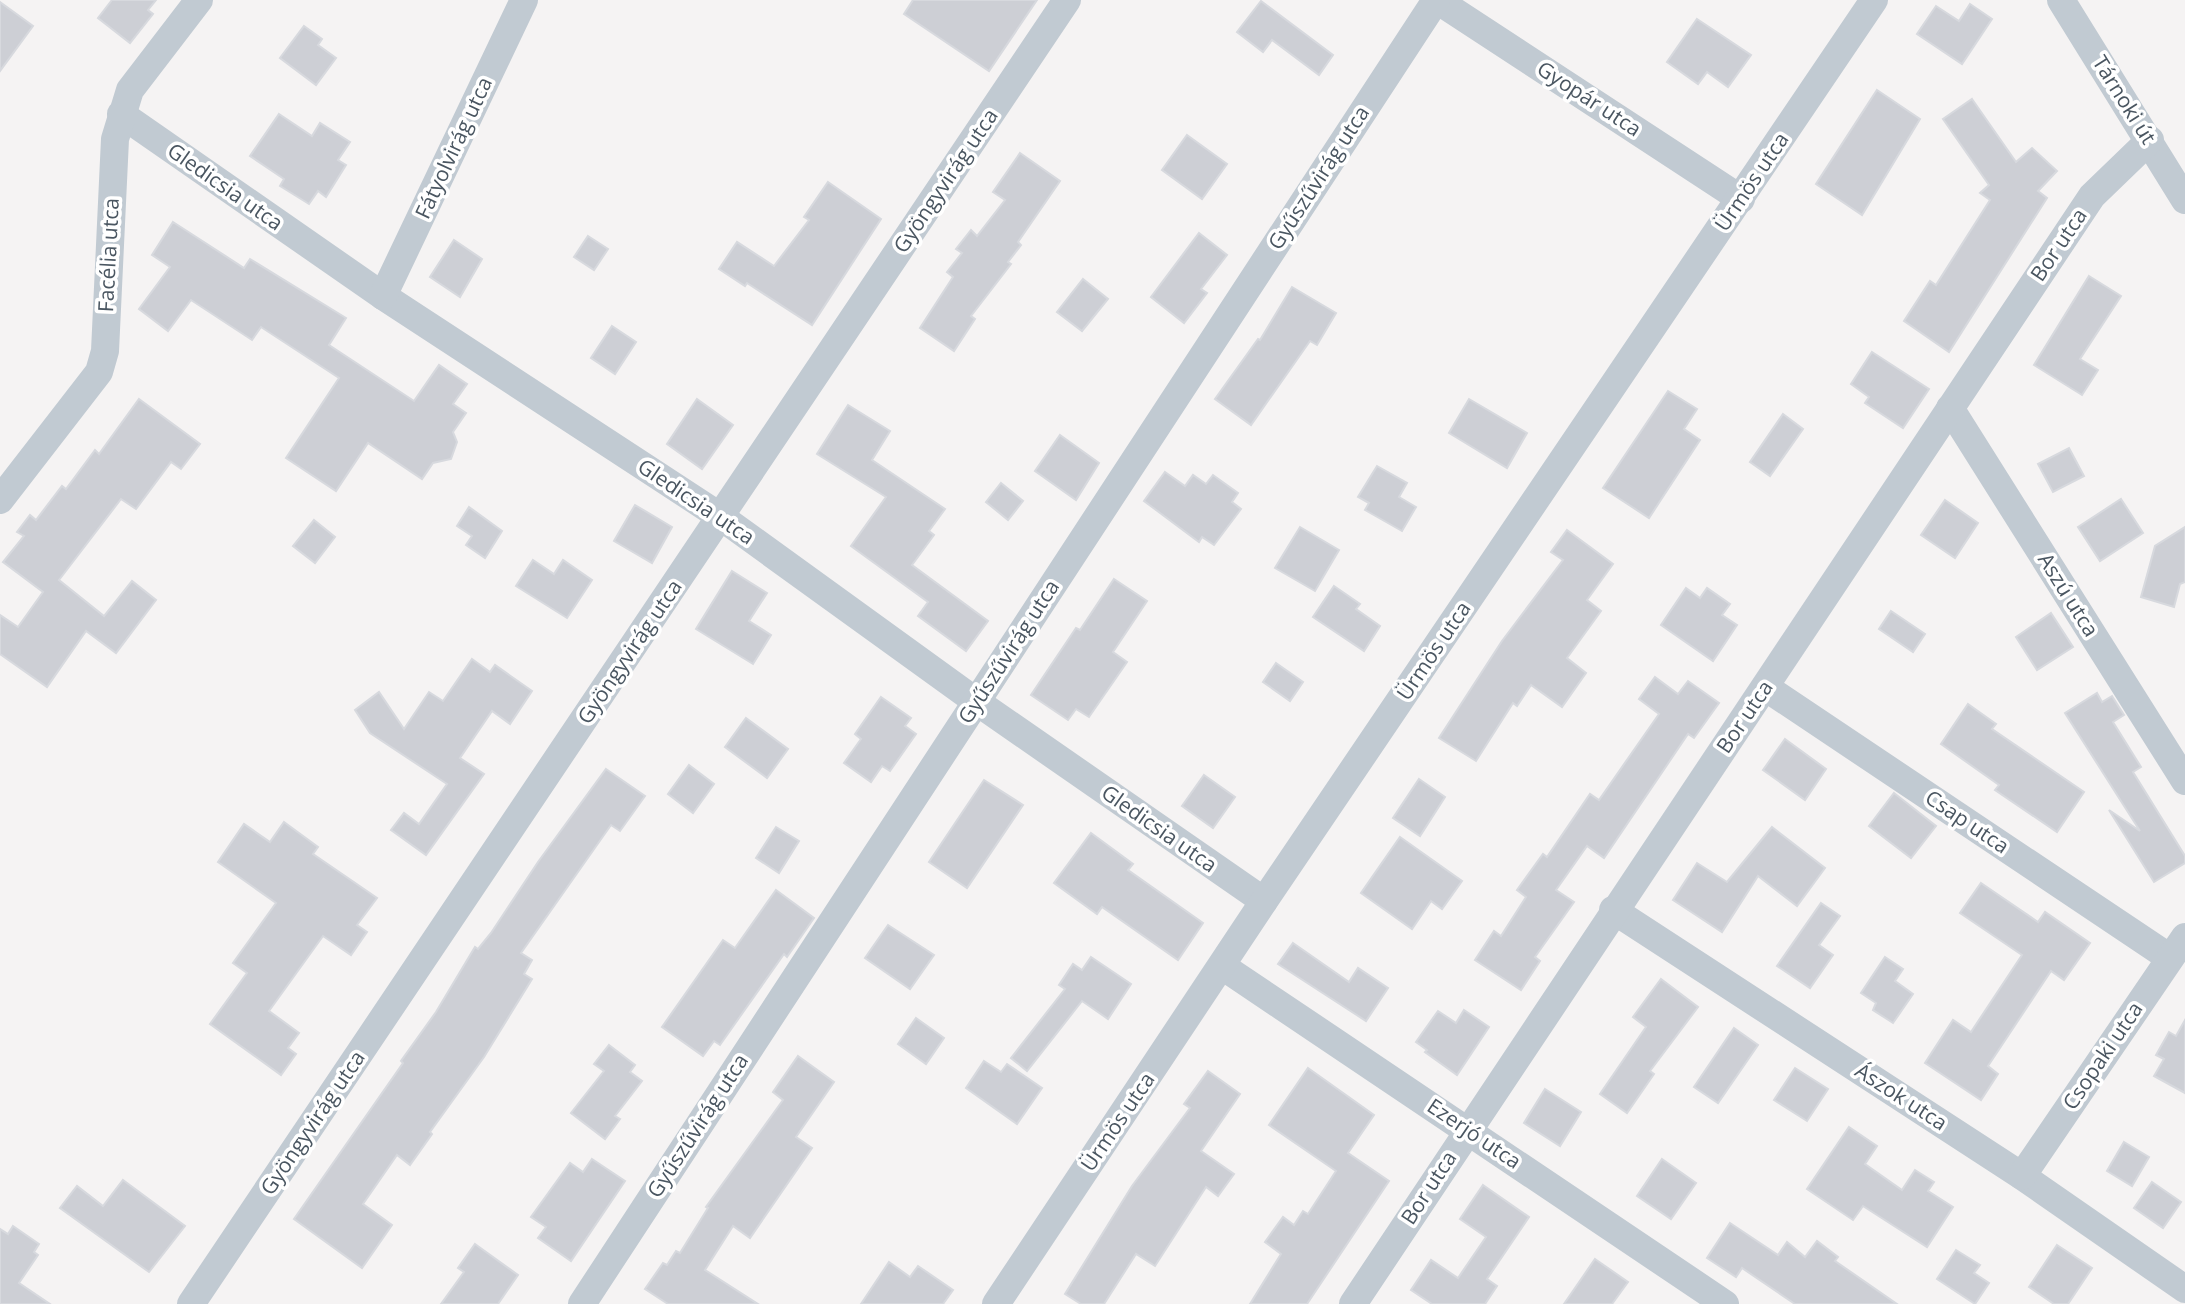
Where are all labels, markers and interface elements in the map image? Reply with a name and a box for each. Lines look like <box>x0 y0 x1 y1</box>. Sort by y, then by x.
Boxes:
street label: Tárnoki út <box>2087 50 2163 149</box>
street label: Gyopár utca <box>1532 54 1647 142</box>
street label: Fátyolvirág utca <box>408 72 498 223</box>
street label: Gyűszűvirág utca <box>1261 100 1375 255</box>
street label: Gyöngyvirág utca <box>887 103 1004 258</box>
street label: Ürmös utca <box>1708 127 1795 236</box>
street label: Gledicsia utca <box>162 136 289 236</box>
street label: Facélia utca <box>91 197 125 313</box>
street label: Bor utca <box>2024 202 2093 286</box>
street label: Gledicsia utca <box>633 452 760 551</box>
street label: Aszú utca <box>2032 547 2106 642</box>
street label: Gyöngyvirág utca <box>571 574 688 729</box>
street label: Gyűszűvirág utca <box>951 574 1065 729</box>
street label: Ürmös utca <box>1390 596 1477 705</box>
street label: Bor utca <box>1710 674 1779 758</box>
street label: Gledicsia utca <box>1096 778 1223 878</box>
street label: Csap utca <box>1920 783 2015 859</box>
street label: Csopaki utca <box>2056 996 2149 1115</box>
street label: Gyöngyvirág utca <box>254 1045 371 1200</box>
street label: Gyűszűvirág utca <box>640 1048 754 1203</box>
street label: Ászok utca <box>1850 1056 1953 1136</box>
street label: Ürmös utca <box>1074 1067 1161 1176</box>
street label: Ezerjó utca <box>1422 1092 1527 1175</box>
street label: Bor utca <box>1394 1145 1462 1230</box>

